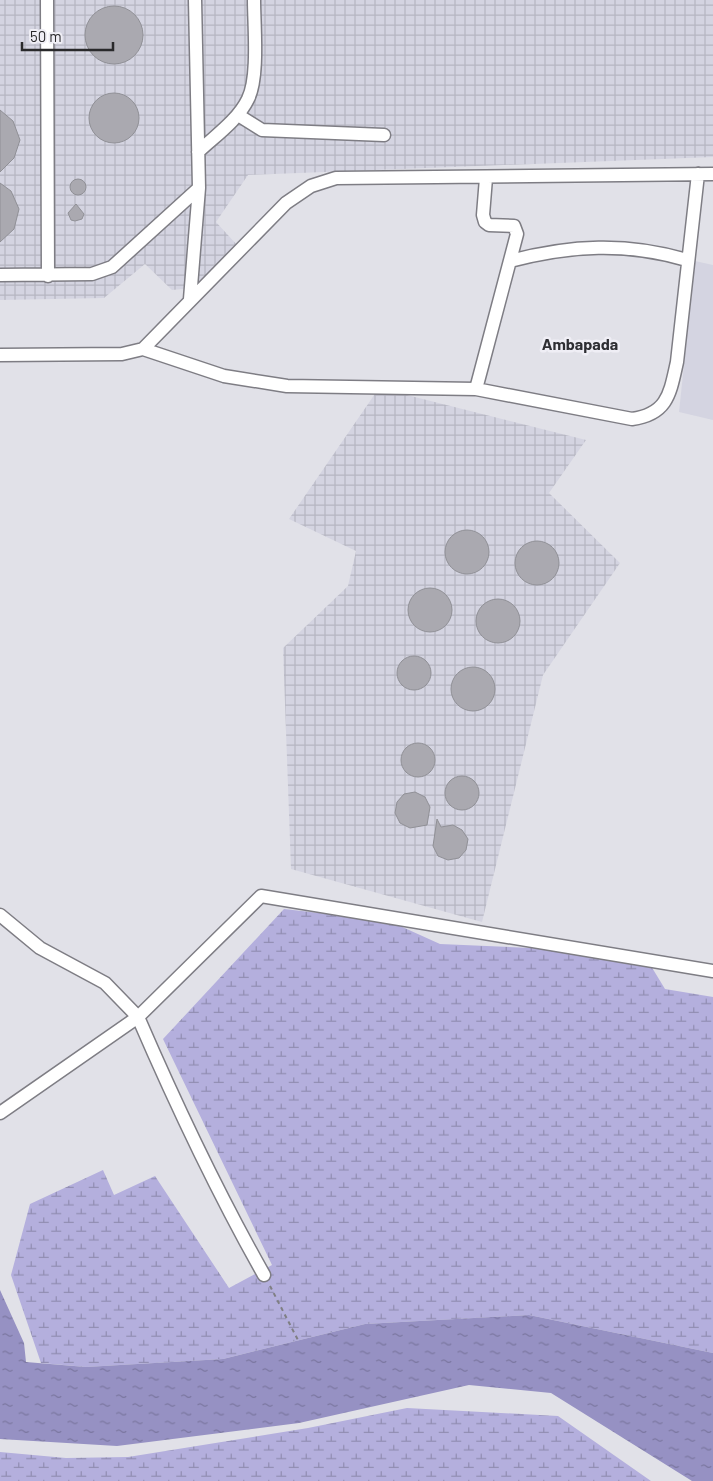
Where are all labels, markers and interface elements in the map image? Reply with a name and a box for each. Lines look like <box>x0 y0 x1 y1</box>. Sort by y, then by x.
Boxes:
scale bar <box>22 20 114 52</box>
text: 50 m <box>30 27 62 45</box>
district label: Ambapada <box>542 334 618 353</box>

